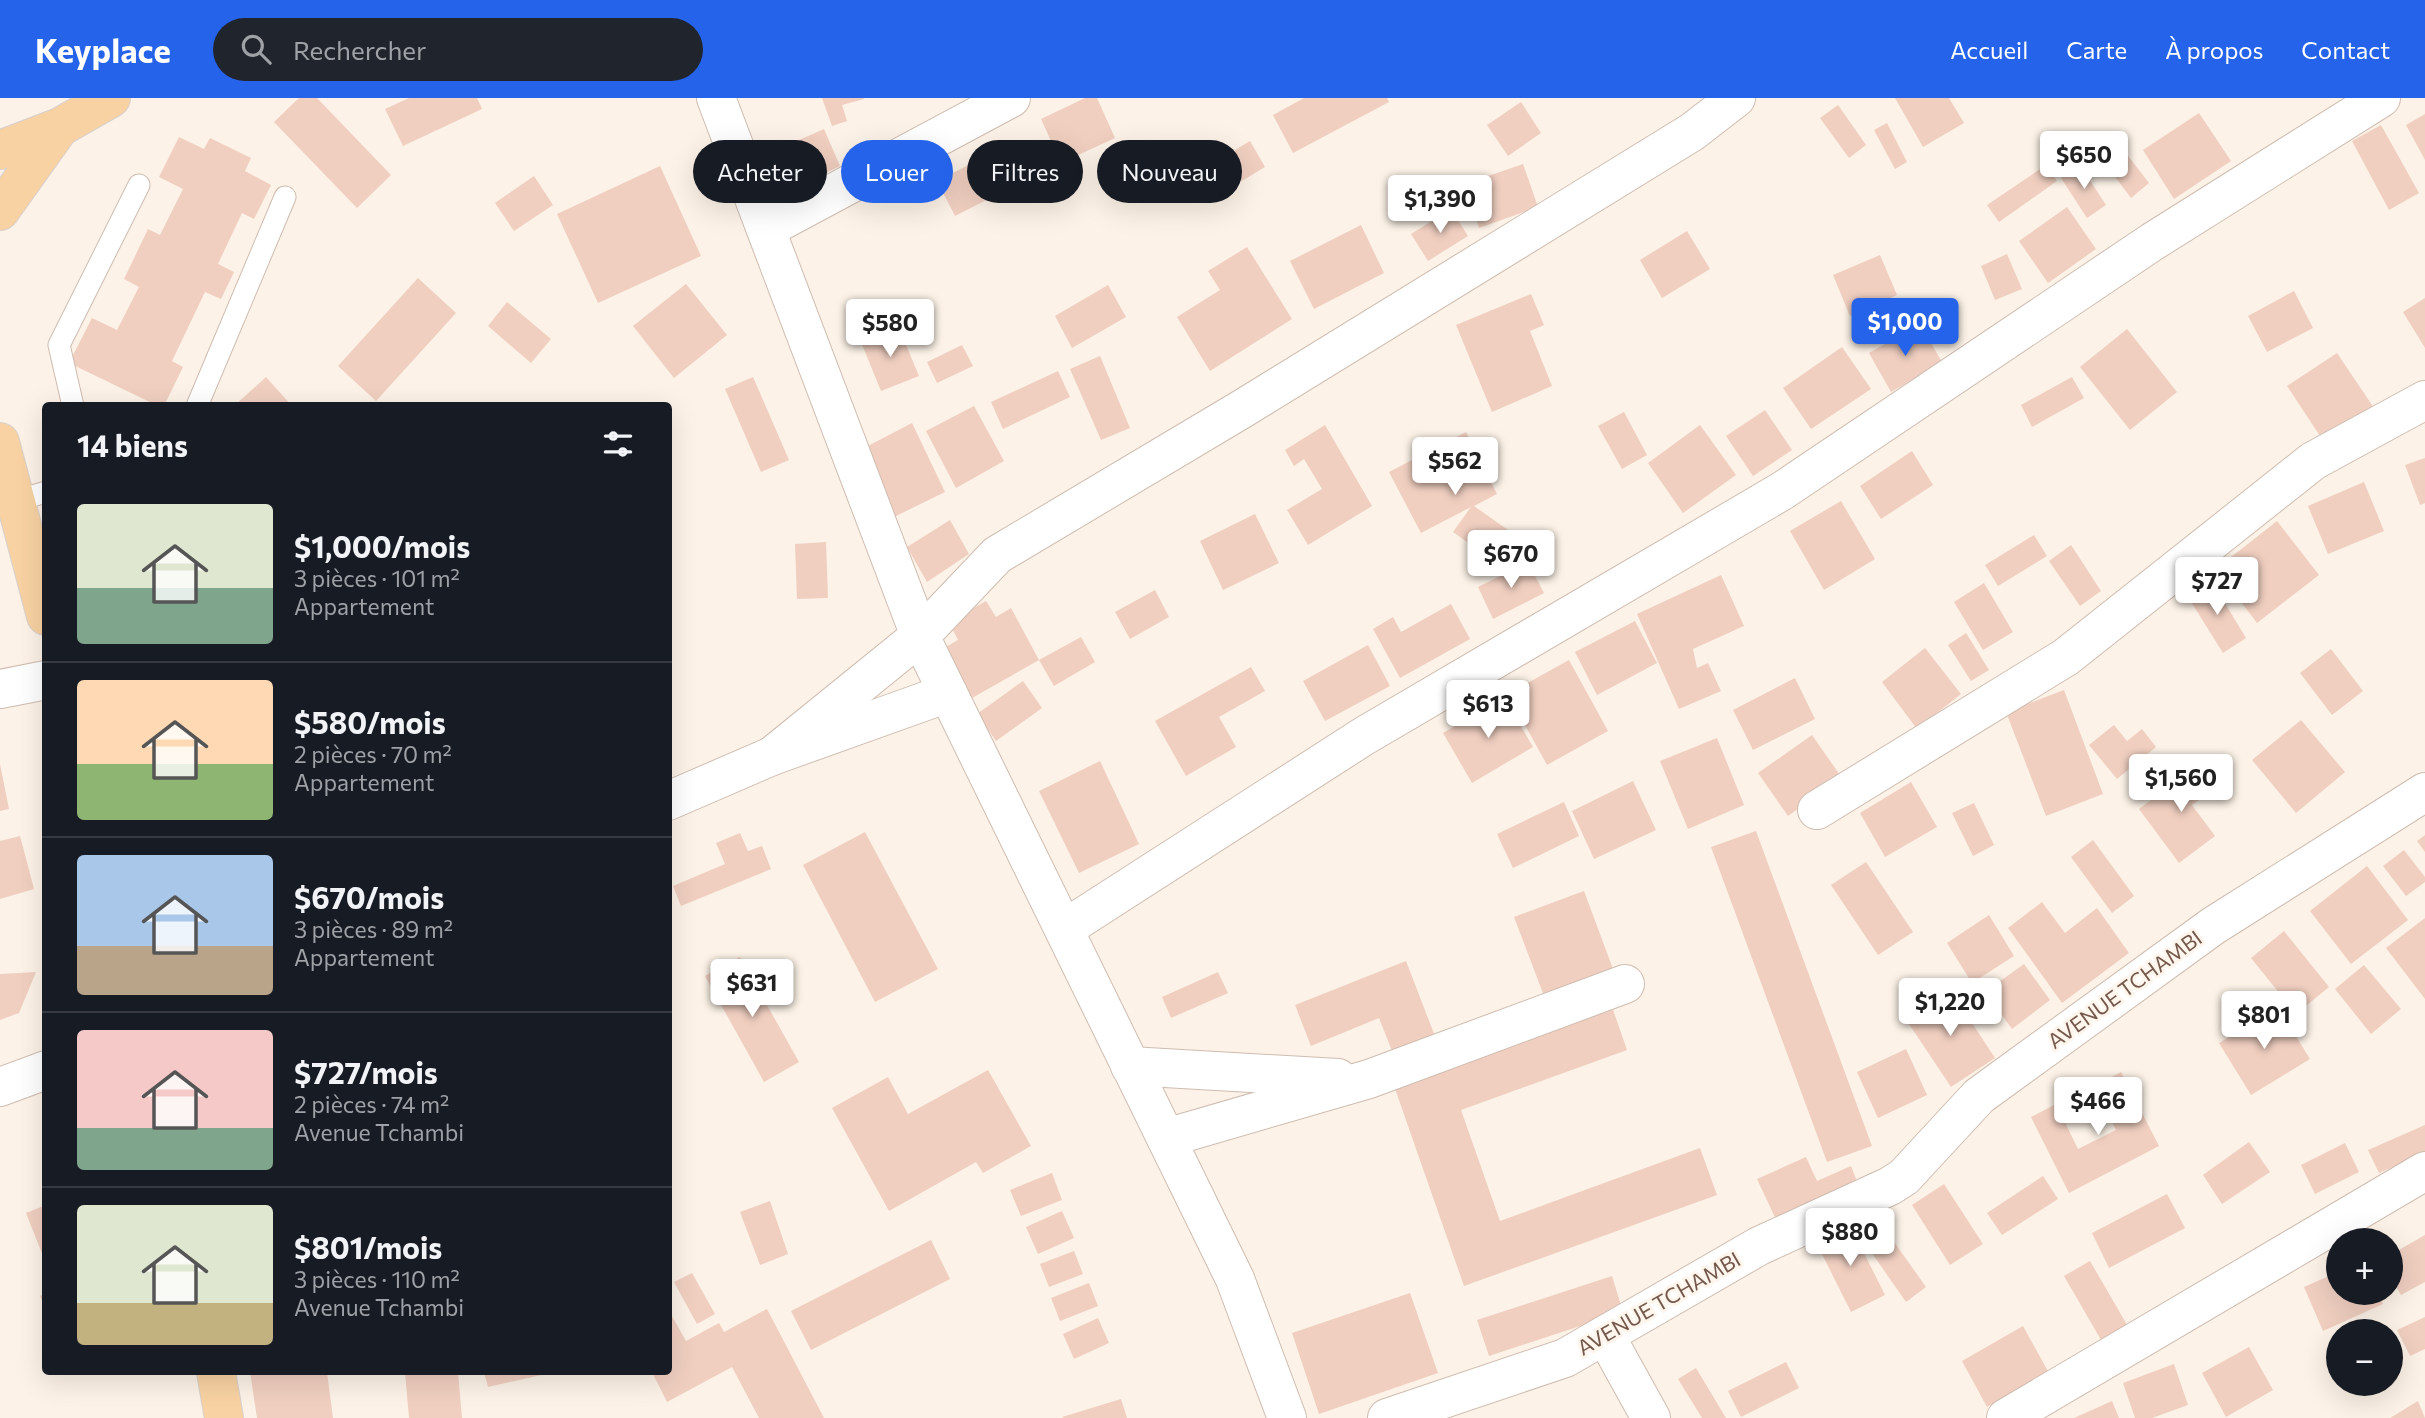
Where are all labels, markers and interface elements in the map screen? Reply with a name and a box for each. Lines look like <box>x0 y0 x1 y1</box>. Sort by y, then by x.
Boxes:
search box <box>213 18 703 81</box>
text: Keyplace <box>35 29 171 70</box>
icon: search <box>237 30 275 68</box>
text: Rechercher <box>293 34 426 65</box>
text: Accueil <box>1950 35 2028 64</box>
text: Carte <box>2066 35 2127 64</box>
text: À propos <box>2165 35 2263 64</box>
text: Contact <box>2301 35 2390 64</box>
pin: $650 <box>2043 132 2125 191</box>
chip: Acheter <box>693 140 827 203</box>
chip: Louer <box>841 140 953 203</box>
chip: Filtres <box>967 140 1083 203</box>
chip: Nouveau <box>1097 140 1242 203</box>
text: $650 <box>2056 140 2112 168</box>
pin: $1,390 <box>1383 176 1497 235</box>
text: $1,390 <box>1404 184 1476 212</box>
pin: $1,000 <box>1848 299 1962 358</box>
pin: $580 <box>849 300 931 359</box>
text: $1,000 <box>1868 307 1942 335</box>
text: $580 <box>862 308 918 336</box>
icon: filters <box>599 425 637 463</box>
text: 14 biens <box>77 426 188 463</box>
pin: $562 <box>1414 438 1496 497</box>
text: $562 <box>1428 446 1482 474</box>
text: $1,000/mois <box>294 527 470 564</box>
pin: $670 <box>1470 531 1552 590</box>
icon: home <box>133 532 217 616</box>
text: $670 <box>1484 539 1538 567</box>
pin: $727 <box>2176 558 2258 617</box>
text: 3 pièces · 101 m² <box>294 564 460 592</box>
text: $727 <box>2191 566 2243 594</box>
text: Appartement <box>294 592 435 620</box>
pin: $613 <box>1447 680 1529 740</box>
text: $613 <box>1462 689 1514 717</box>
text: $580/mois <box>294 703 446 740</box>
icon: home <box>133 708 217 792</box>
text: 2 pièces · 70 m² <box>294 740 452 768</box>
pin: $1,560 <box>2124 754 2238 814</box>
text: $1,560 <box>2145 763 2217 791</box>
text: Appartement <box>294 768 435 796</box>
text: $670/mois <box>294 878 444 915</box>
icon: home <box>133 883 217 967</box>
text: 3 pièces · 89 m² <box>294 915 453 943</box>
street label: AVENUE TCHAMBI <box>2042 924 2206 1053</box>
text: Appartement <box>294 943 435 971</box>
pin: $631 <box>711 960 793 1019</box>
text: $631 <box>726 968 778 996</box>
pin: $1,220 <box>1893 978 2007 1038</box>
text: $1,220 <box>1915 987 1985 1015</box>
pin: $801 <box>2223 992 2305 1051</box>
text: $801 <box>2237 1000 2291 1028</box>
text: $727/mois <box>294 1053 438 1090</box>
icon: home <box>133 1058 217 1142</box>
pin: $466 <box>2057 1077 2139 1137</box>
text: $466 <box>2070 1086 2126 1114</box>
text: 2 pièces · 74 m² <box>294 1090 449 1118</box>
text: Avenue Tchambi <box>294 1118 464 1146</box>
pin: $880 <box>1809 1208 1891 1268</box>
text: $880 <box>1822 1217 1878 1245</box>
text: $801/mois <box>294 1228 442 1265</box>
map controls <box>2326 1228 2403 1396</box>
button: + <box>2326 1228 2403 1305</box>
icon: home <box>133 1233 217 1317</box>
street label: AVENUE TCHAMBI <box>1572 1246 1744 1360</box>
text: 3 pièces · 110 m² <box>294 1265 460 1293</box>
text: Avenue Tchambi <box>294 1293 464 1321</box>
button: − <box>2326 1319 2403 1396</box>

